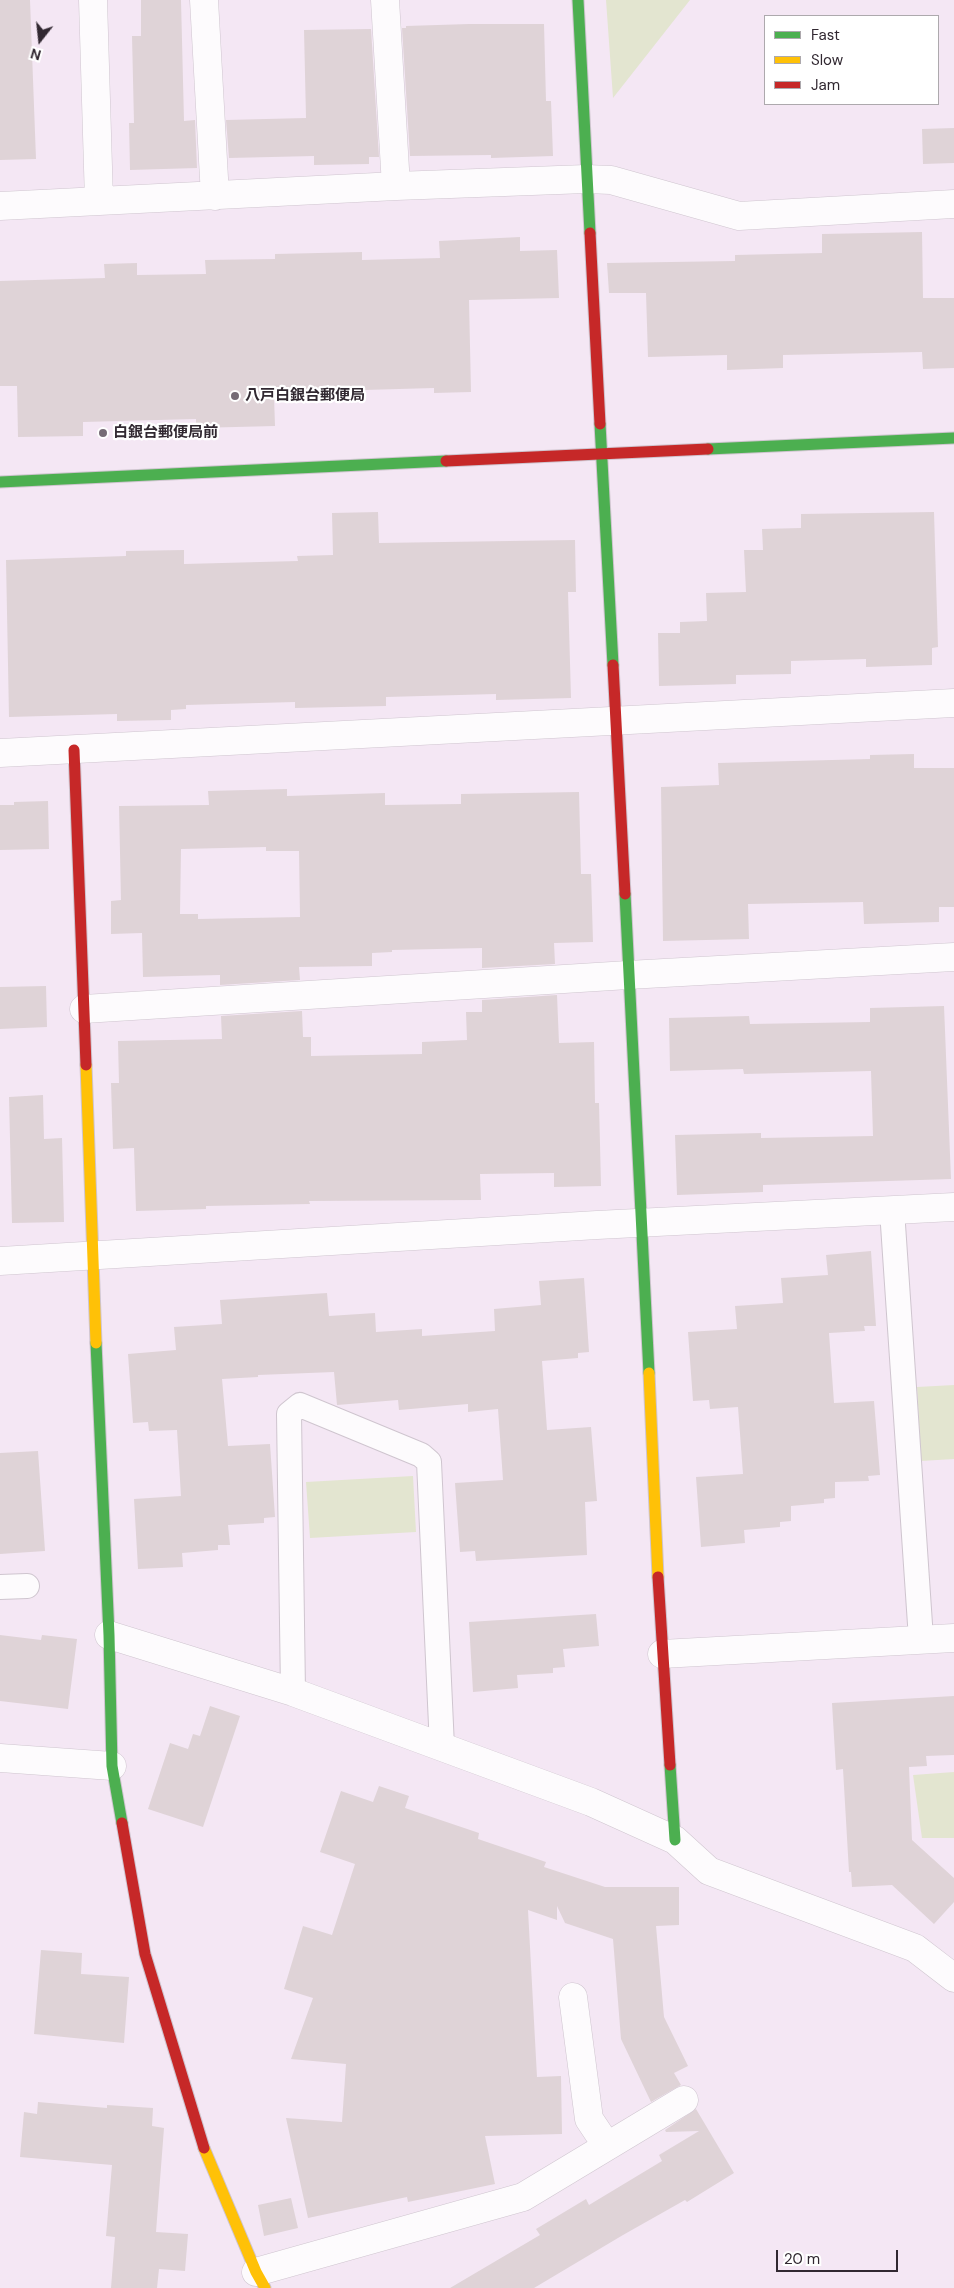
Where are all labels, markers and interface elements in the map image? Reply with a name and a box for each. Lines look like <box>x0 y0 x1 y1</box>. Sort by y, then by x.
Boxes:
north arrow <box>15 15 65 65</box>
legend <box>764 15 939 105</box>
text: Fast <box>811 25 840 45</box>
text: N <box>28 44 43 64</box>
text: Slow <box>811 50 843 70</box>
text: Jam <box>811 75 840 95</box>
place label: 八戸白銀台郵便局 <box>245 387 365 405</box>
marker: 八戸白銀台郵便局 <box>229 390 241 402</box>
place label: 白銀台郵便局前 <box>113 424 218 442</box>
marker: 白銀台郵便局前 <box>97 427 109 439</box>
scale bar <box>779 2240 902 2272</box>
text: 20 m <box>784 2249 820 2269</box>

